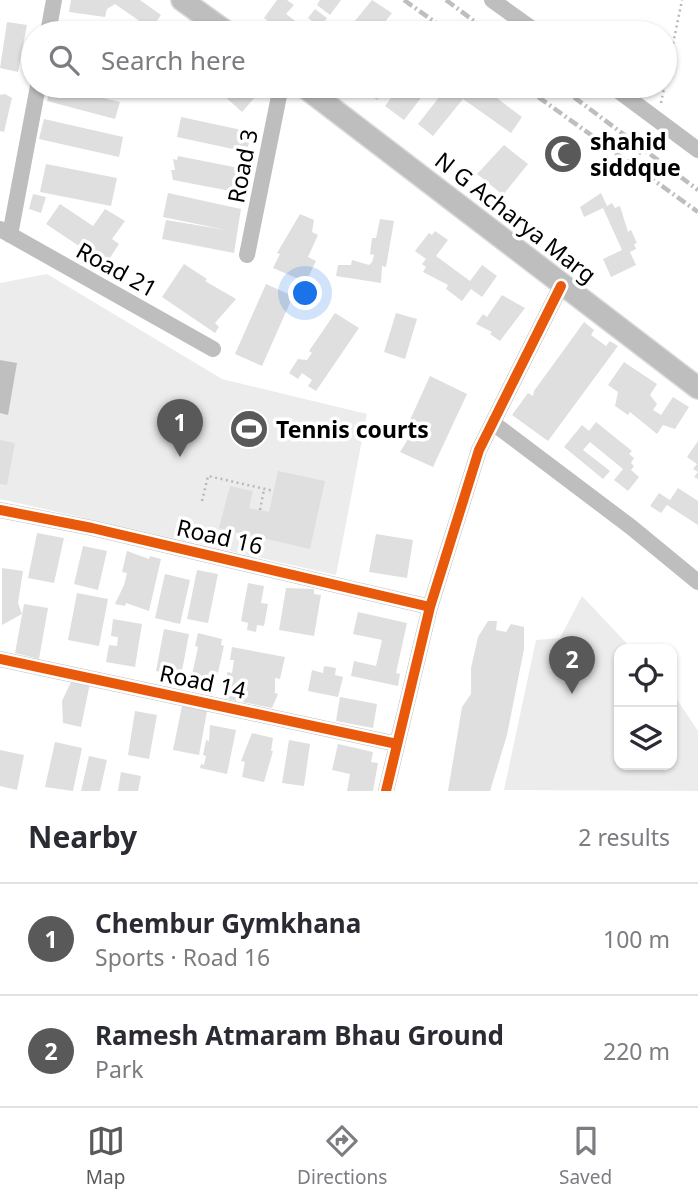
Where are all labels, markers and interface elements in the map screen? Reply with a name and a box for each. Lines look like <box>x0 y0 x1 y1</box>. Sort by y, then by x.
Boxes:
search box <box>21 21 677 98</box>
icon: search <box>45 41 83 79</box>
text: Search here <box>101 42 246 78</box>
place label: shahid siddque <box>590 125 681 183</box>
street label: Road 3 <box>219 126 265 206</box>
mosque icon: shahid siddque <box>542 133 584 175</box>
street label: N G Acharya Marg <box>429 144 603 290</box>
street label: Road 21 <box>71 234 163 304</box>
your location <box>288 276 322 310</box>
pin: 1 <box>157 399 203 457</box>
sports icon: Tennis courts <box>228 408 270 450</box>
place label: Tennis courts <box>276 413 429 445</box>
street label: Road 16 <box>174 511 266 561</box>
pin: 2 <box>549 636 595 694</box>
map controls <box>614 644 677 770</box>
button: locate <box>614 644 677 707</box>
street label: Road 14 <box>157 656 249 706</box>
button: layers <box>614 707 677 770</box>
text: Nearby <box>28 816 137 857</box>
text: 2 results <box>578 821 670 853</box>
text: Chembur Gymkhana <box>95 905 361 941</box>
text: 1 <box>44 923 58 955</box>
text: 100 m <box>603 923 670 955</box>
text: Sports · Road 16 <box>95 941 270 973</box>
text: Ramesh Atmaram Bhau Ground <box>95 1017 504 1053</box>
text: 2 <box>44 1035 58 1067</box>
text: 220 m <box>603 1035 670 1067</box>
text: Park <box>95 1053 144 1085</box>
tab: Map <box>86 1122 125 1190</box>
tab: Directions <box>297 1122 387 1190</box>
tab: Saved <box>559 1122 612 1190</box>

